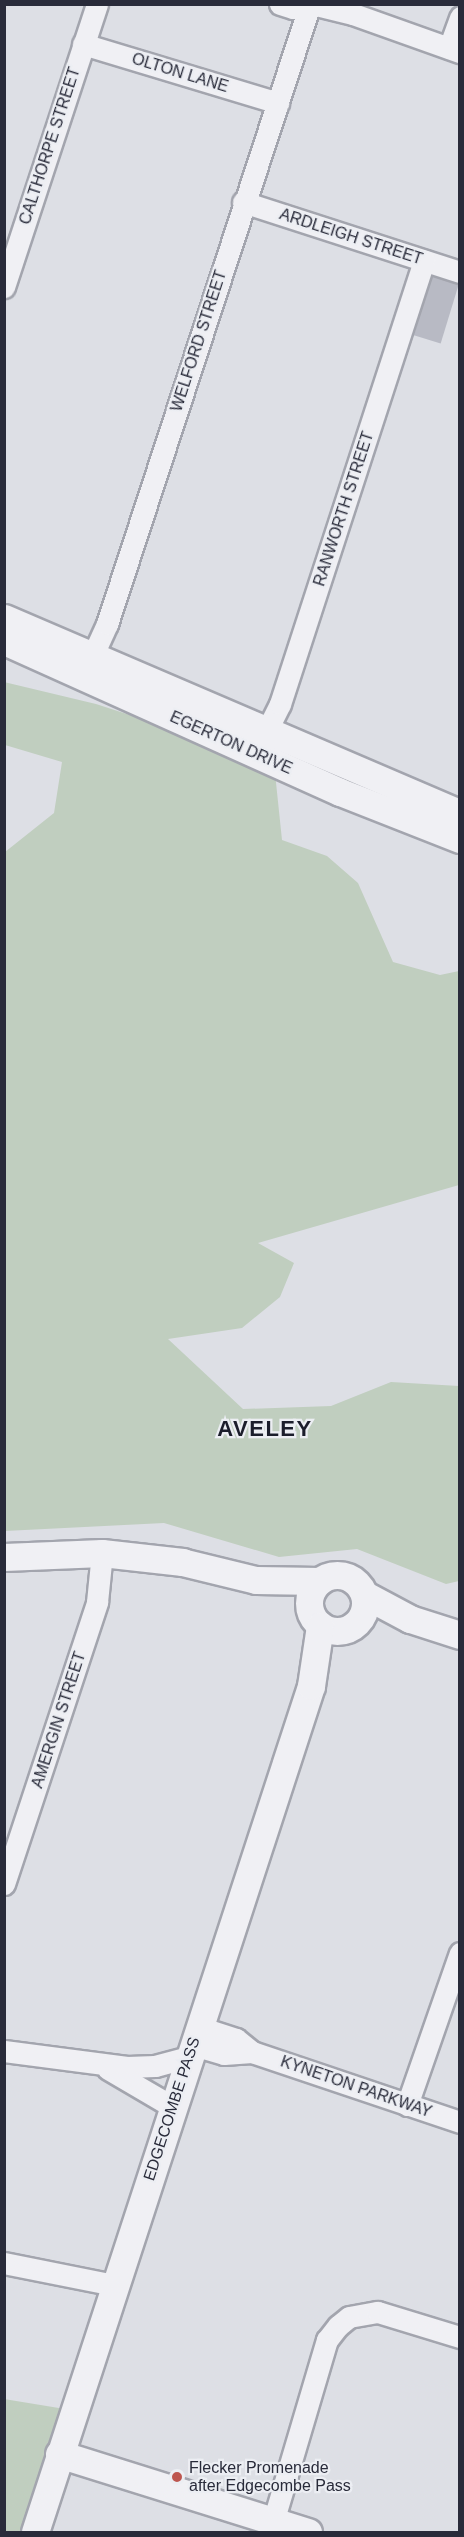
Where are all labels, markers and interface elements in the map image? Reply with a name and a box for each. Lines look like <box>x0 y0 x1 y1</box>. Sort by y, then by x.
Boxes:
street label: OLTON LANE <box>129 49 231 97</box>
street label: CALTHORPE STREET <box>16 65 84 227</box>
street label: ARDLEIGH STREET <box>277 205 425 269</box>
street label: WELFORD STREET <box>167 268 231 414</box>
street label: RANWORTH STREET <box>310 429 378 589</box>
street label: EGERTON DRIVE <box>167 707 295 779</box>
district label: AVELEY <box>217 1416 313 1442</box>
street label: AMERGIN STREET <box>28 1649 90 1791</box>
street label: EDGECOMBE PASS <box>140 2035 204 2183</box>
street label: KYNETON PARKWAY <box>278 2052 434 2122</box>
place label: Flecker Promenade after Edgecombe Pass <box>189 2458 351 2496</box>
marker: Flecker Promenade after Edgecombe Pass <box>170 2470 184 2484</box>

